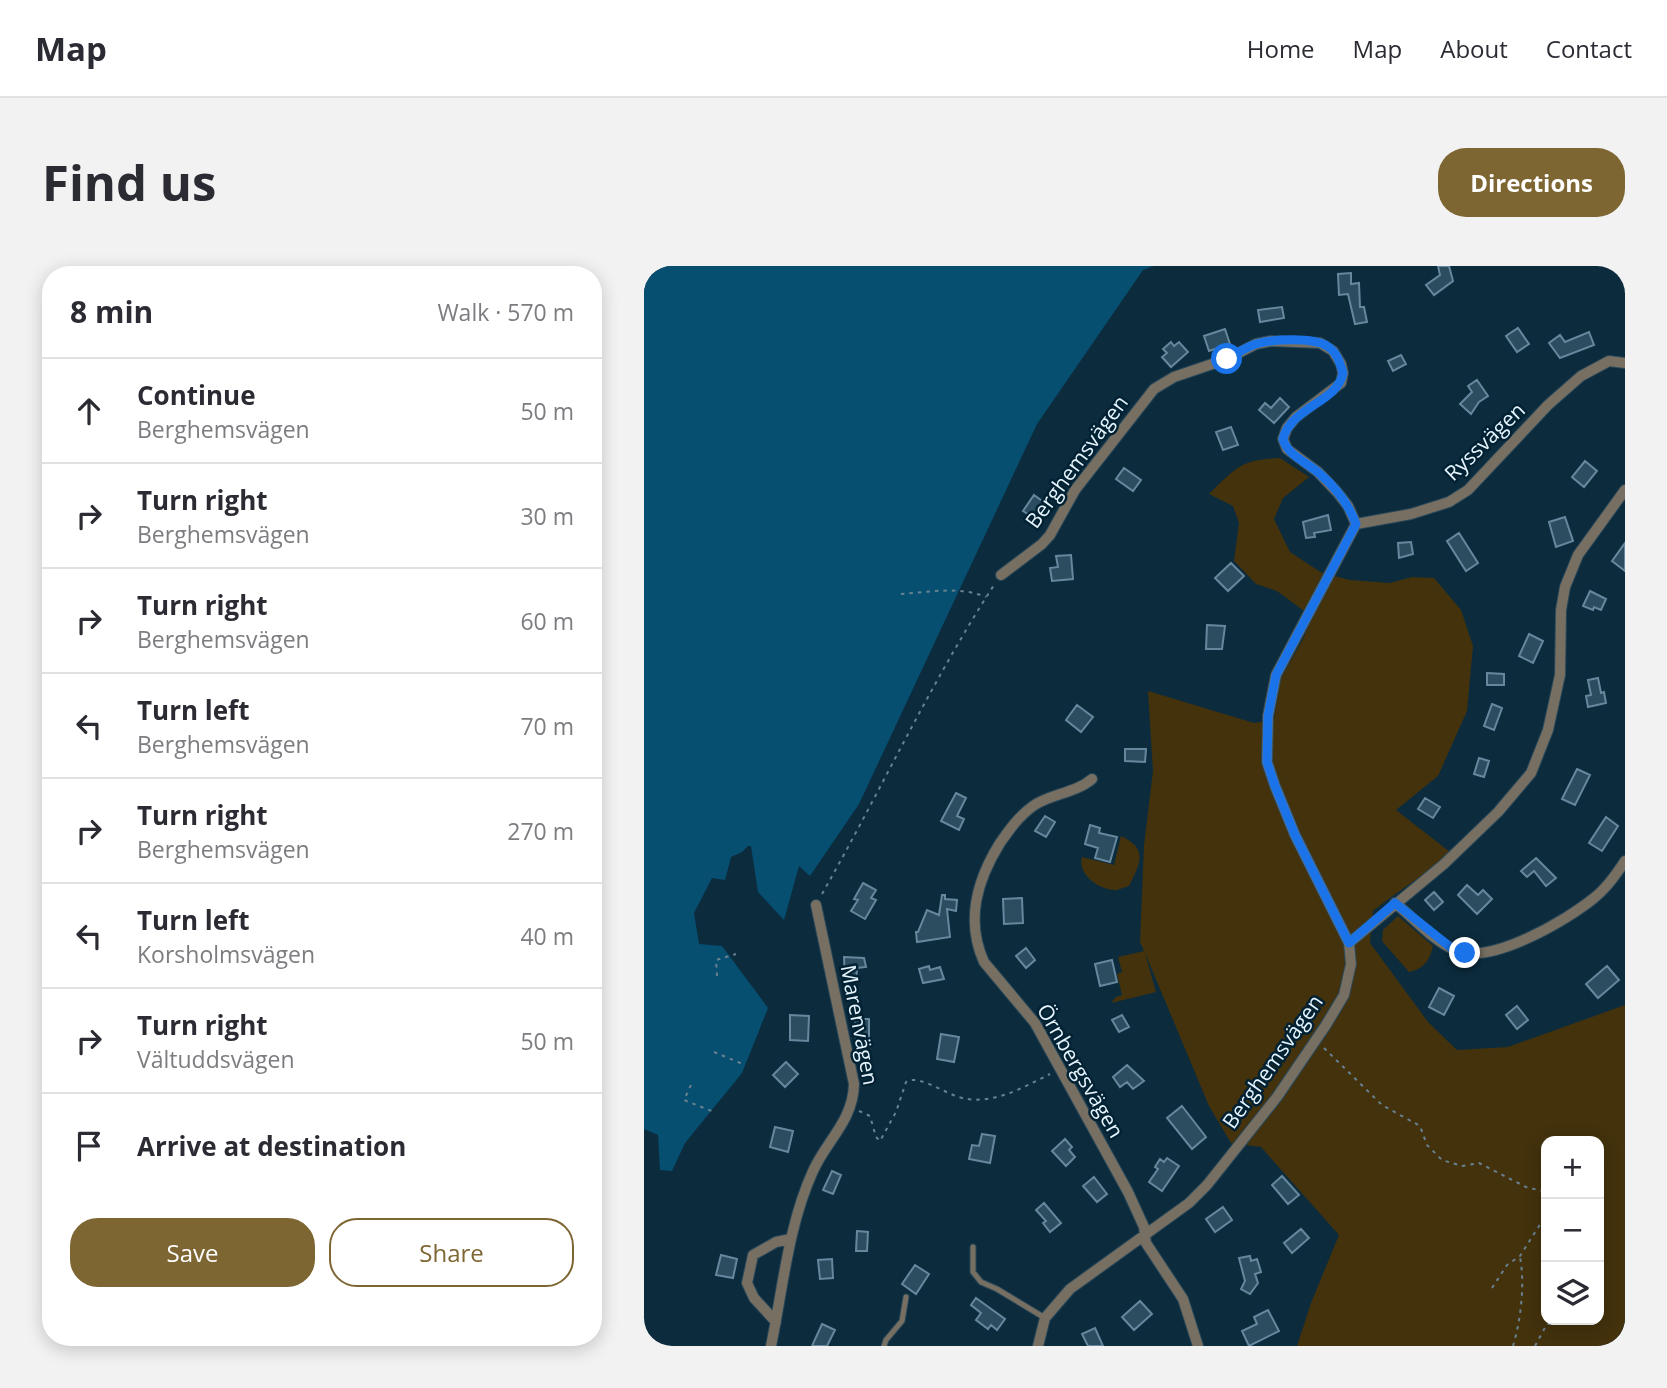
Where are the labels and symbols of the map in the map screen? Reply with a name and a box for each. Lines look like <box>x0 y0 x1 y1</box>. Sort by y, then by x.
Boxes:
route start <box>1211 343 1242 374</box>
street label: Berghemsvägen <box>1019 389 1134 533</box>
street label: Ryssvägen <box>1438 396 1531 487</box>
route end <box>1449 937 1480 968</box>
street label: Marenvägen <box>835 962 885 1087</box>
street label: Berghemsvägen <box>1215 989 1329 1134</box>
street label: Örnbergsvägen <box>1031 998 1131 1143</box>

